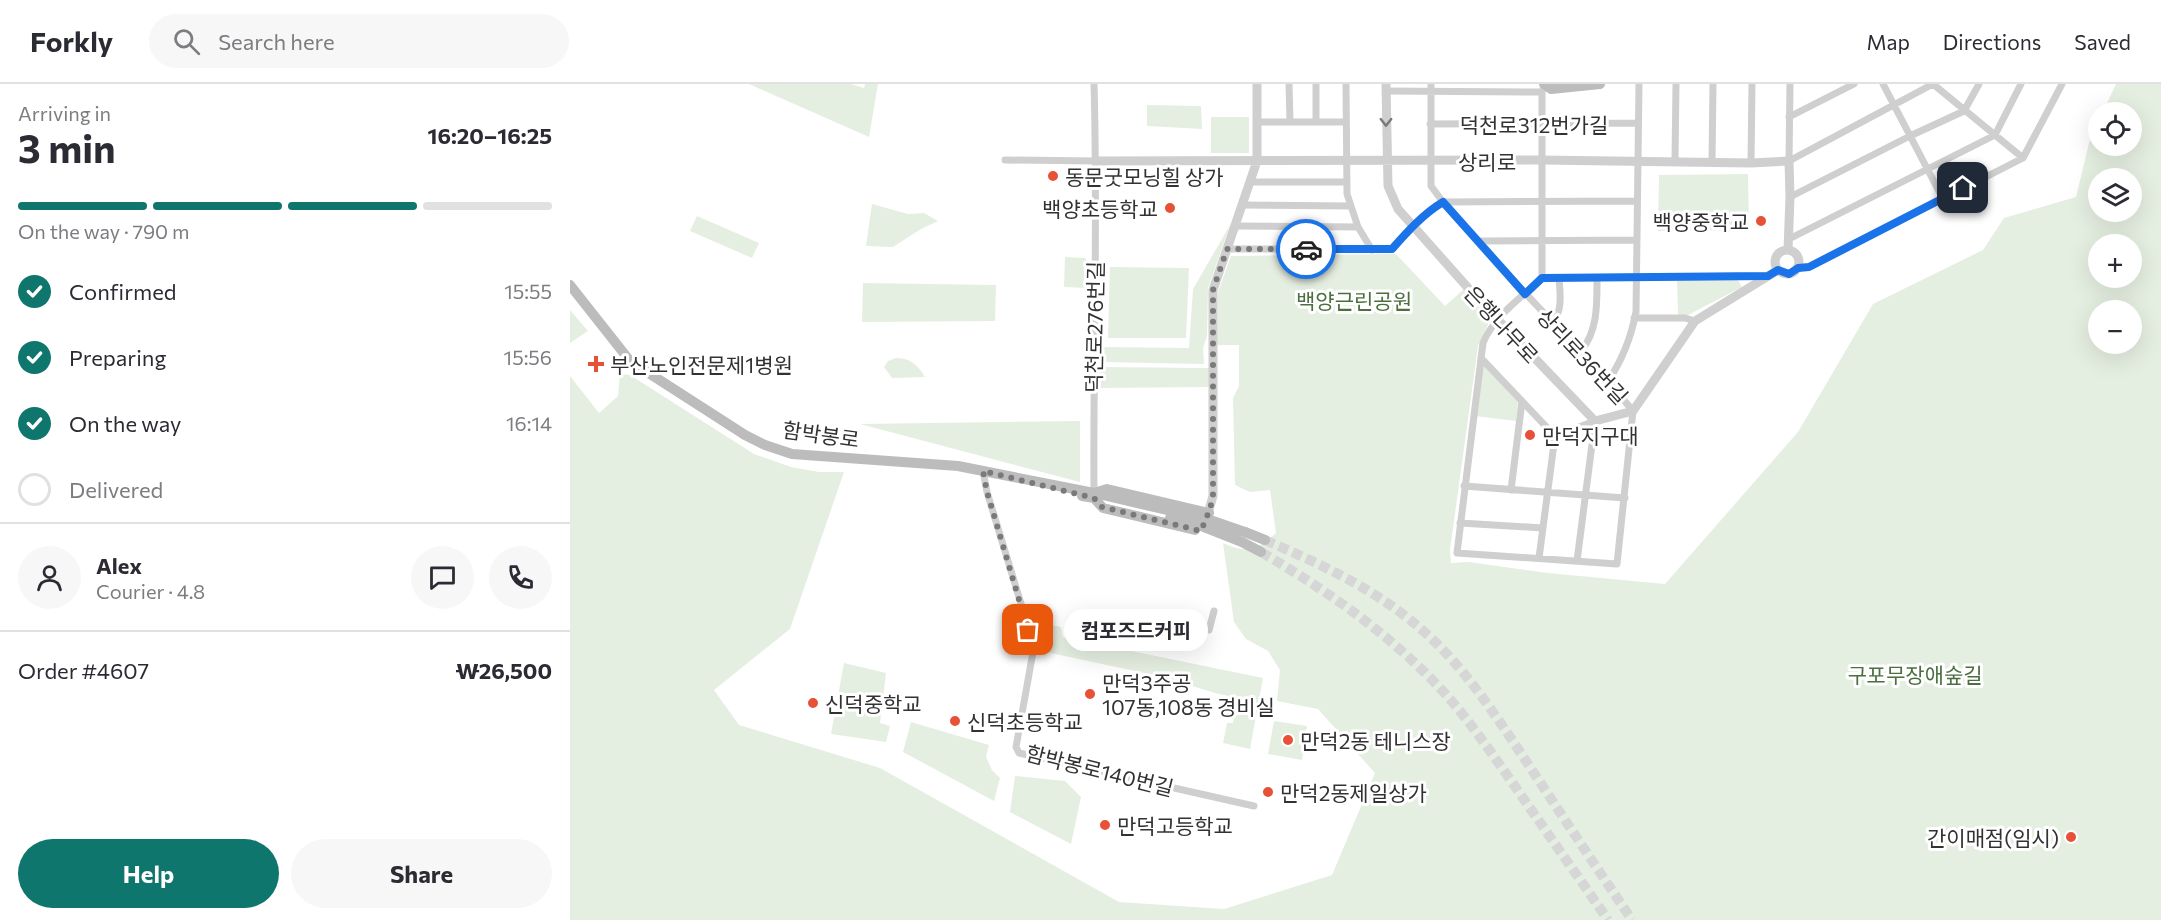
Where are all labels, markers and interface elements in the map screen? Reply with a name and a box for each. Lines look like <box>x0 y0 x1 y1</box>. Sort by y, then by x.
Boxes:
search box <box>149 14 569 68</box>
text: Forkly <box>30 24 113 58</box>
icon: search <box>170 25 203 58</box>
text: Search here <box>218 28 335 55</box>
text: Map <box>1867 29 1910 54</box>
text: Directions <box>1943 29 2041 54</box>
text: Saved <box>2074 29 2131 54</box>
text: Arriving in <box>18 101 111 125</box>
map controls <box>2088 102 2142 354</box>
button: locate <box>2088 102 2142 156</box>
street label: 덕천로312번가길 <box>1460 112 1608 137</box>
one-way arrow <box>1380 118 1392 127</box>
text: 16:20–16:25 <box>427 122 552 149</box>
text: 3 min <box>18 123 116 171</box>
street label: 상리로 <box>1458 149 1516 174</box>
pin <box>1937 162 1988 213</box>
place label: 동문굿모닝힐 상가 <box>1065 164 1224 189</box>
button: layers <box>2088 168 2142 222</box>
marker: 동문굿모닝힐 상가 <box>1046 169 1060 183</box>
icon: home <box>1946 171 1979 204</box>
place label: 백양초등학교 <box>1042 196 1158 221</box>
marker: 백양초등학교 <box>1163 201 1177 215</box>
place label: 백양중학교 <box>1652 209 1749 234</box>
marker: 백양중학교 <box>1754 214 1768 228</box>
text: On the way · 790 m <box>18 219 189 243</box>
courier <box>1276 219 1336 279</box>
icon: car <box>1290 233 1323 266</box>
button: + <box>2088 234 2142 288</box>
street label: 덕천로276번길 <box>1080 261 1108 393</box>
icon: check <box>18 275 51 308</box>
text: Confirmed <box>69 278 176 305</box>
text: 15:55 <box>504 279 552 303</box>
street label: 은행나무로 <box>1460 280 1544 368</box>
park label: 백양근린공원 <box>1296 288 1412 313</box>
button: − <box>2088 300 2142 354</box>
street label: 상리로36번길 <box>1532 303 1634 409</box>
icon: check <box>18 341 51 374</box>
text: Preparing <box>69 344 166 371</box>
text: 15:56 <box>504 345 552 369</box>
place label: 부산노인전문제1병원 <box>610 352 793 377</box>
marker: 부산노인전문제1병원 <box>587 355 605 373</box>
icon: check <box>18 407 51 440</box>
text: On the way <box>69 410 181 437</box>
text: 16:14 <box>506 411 552 435</box>
street label: 함박봉로 <box>781 416 861 452</box>
place label: 만덕지구대 <box>1542 423 1639 448</box>
marker: 만덕지구대 <box>1523 428 1537 442</box>
text: Delivered <box>69 476 163 503</box>
button: person <box>18 546 81 609</box>
button: chat <box>411 546 474 609</box>
button: phone <box>489 546 552 609</box>
text: Alex <box>96 552 142 579</box>
text: Courier · 4.8 <box>96 579 205 603</box>
pin <box>1002 604 1053 655</box>
callout: 컴포즈드커피 <box>1064 609 1208 651</box>
icon: bag <box>1011 613 1044 646</box>
text: 컴포즈드커피 <box>1081 618 1191 642</box>
text: Order #4607 <box>18 657 149 684</box>
text: ₩26,500 <box>455 657 552 684</box>
park label: 구포무장애숲길 <box>1847 662 1983 687</box>
place label: 만덕3주공 107동,108동 경비실 <box>1102 670 1275 719</box>
marker: 만덕3주공 107동,108동 경비실 <box>1083 687 1097 701</box>
place label: 신덕중학교 <box>825 691 922 716</box>
marker: 신덕중학교 <box>806 696 820 710</box>
place label: 신덕초등학교 <box>967 709 1083 734</box>
marker: 신덕초등학교 <box>948 714 962 728</box>
place label: 만덕2동 테니스장 <box>1300 728 1451 753</box>
marker: 만덕2동 테니스장 <box>1281 733 1295 747</box>
street label: 함박봉로140번길 <box>1024 740 1176 800</box>
place label: 만덕2동제일상가 <box>1280 780 1427 805</box>
marker: 만덕2동제일상가 <box>1261 785 1275 799</box>
place label: 만덕고등학교 <box>1117 813 1233 838</box>
marker: 만덕고등학교 <box>1098 818 1112 832</box>
place label: 간이매점(임시) <box>1927 825 2059 850</box>
marker: 간이매점(임시) <box>2064 830 2078 844</box>
button: Help <box>18 839 279 908</box>
button: Share <box>291 839 552 908</box>

